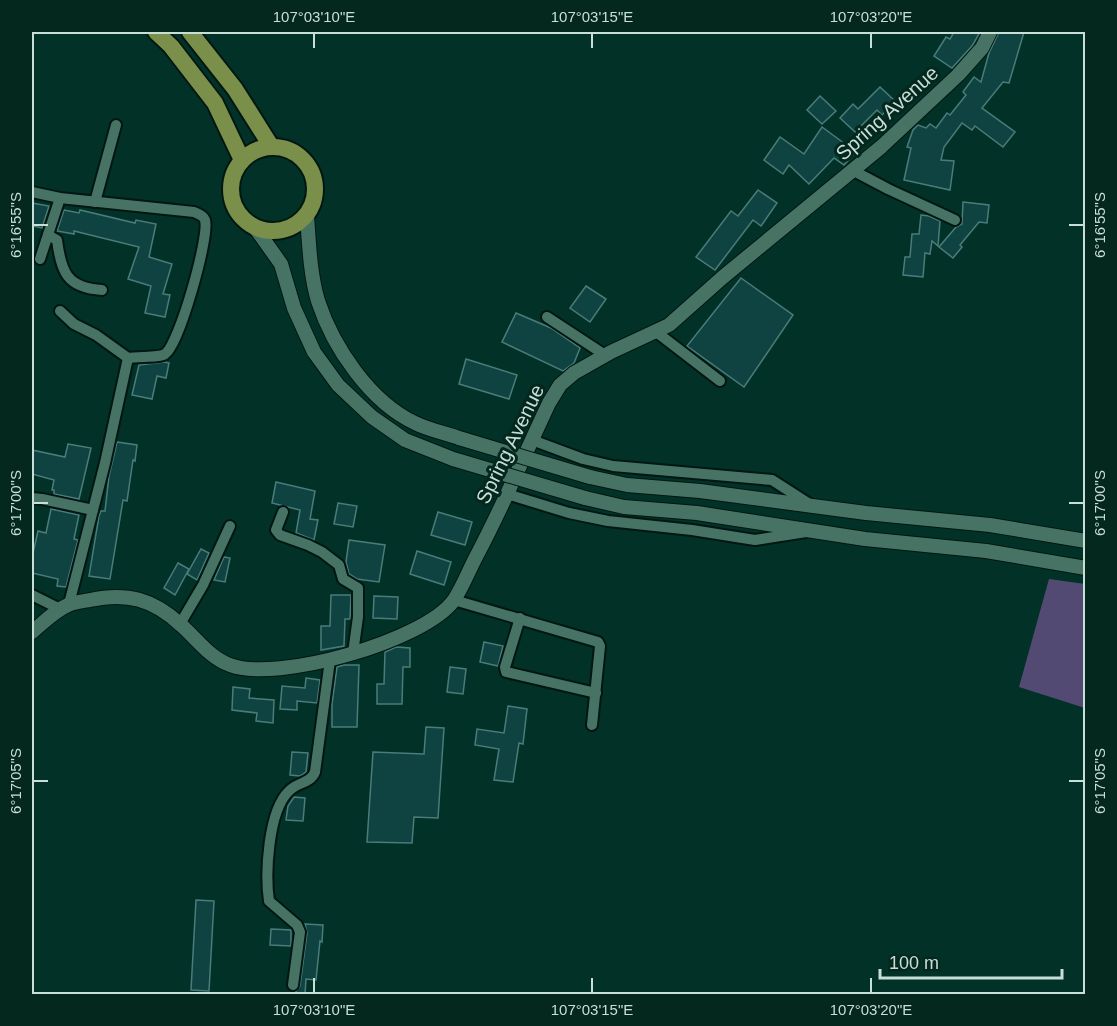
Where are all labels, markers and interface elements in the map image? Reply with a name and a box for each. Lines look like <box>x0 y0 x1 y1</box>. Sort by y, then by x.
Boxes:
text: 107°03'10"E <box>273 8 355 25</box>
text: 107°03'15"E <box>551 8 633 25</box>
text: 107°03'20"E <box>830 8 912 25</box>
street label: Spring Avenue <box>831 61 943 165</box>
text: 6°16'55"S <box>7 192 24 258</box>
text: 6°16'55"S <box>1091 192 1108 258</box>
street label: Spring Avenue <box>472 381 548 507</box>
text: 6°17'00"S <box>7 470 24 536</box>
text: 6°17'00"S <box>1091 470 1108 536</box>
text: 6°17'05"S <box>7 748 24 814</box>
text: 6°17'05"S <box>1091 748 1108 814</box>
scale bar <box>880 942 1062 980</box>
text: 100 m <box>889 953 939 973</box>
text: 107°03'10"E <box>273 1001 355 1018</box>
text: 107°03'15"E <box>551 1001 633 1018</box>
text: 107°03'20"E <box>830 1001 912 1018</box>

